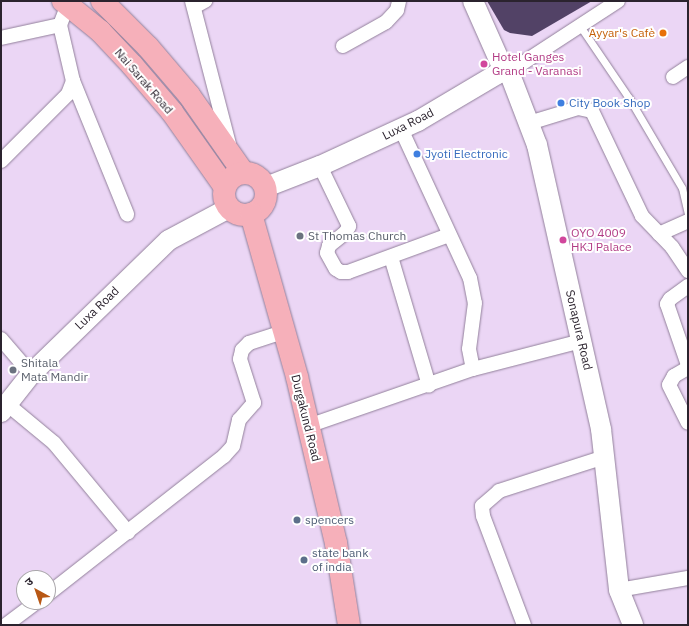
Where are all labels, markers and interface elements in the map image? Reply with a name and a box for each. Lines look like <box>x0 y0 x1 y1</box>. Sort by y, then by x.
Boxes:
place label: Ayyar's Cafè <box>589 26 655 40</box>
marker: Ayyar's Cafè <box>658 28 668 38</box>
street label: Nai Sarak Road <box>112 45 176 117</box>
place label: Hotel Ganges Grand - Varanasi <box>492 50 582 78</box>
marker: Hotel Ganges Grand - Varanasi <box>479 59 489 69</box>
place label: City Book Shop <box>569 96 650 110</box>
marker: City Book Shop <box>556 98 566 108</box>
street label: Luxa Road <box>380 105 436 143</box>
place label: Jyoti Electronic <box>425 147 508 161</box>
marker: Jyoti Electronic <box>412 149 422 159</box>
place label: OYO 4009 HKJ Palace <box>571 226 632 254</box>
place label: St Thomas Church <box>308 229 406 243</box>
marker: St Thomas Church <box>295 231 305 241</box>
marker: OYO 4009 HKJ Palace <box>558 235 568 245</box>
street label: Luxa Road <box>72 284 122 332</box>
street label: Sonapura Road <box>563 288 595 372</box>
place label: Shitala Mata Mandir <box>21 356 88 384</box>
marker: Shitala Mata Mandir <box>8 365 18 375</box>
street label: Durgakund Road <box>288 373 324 463</box>
place label: spencers <box>305 513 354 527</box>
marker: spencers <box>292 515 302 525</box>
place label: state bank of india <box>312 546 368 574</box>
marker: state bank of india <box>299 555 309 565</box>
north arrow <box>16 570 56 610</box>
text: उ <box>22 574 36 589</box>

